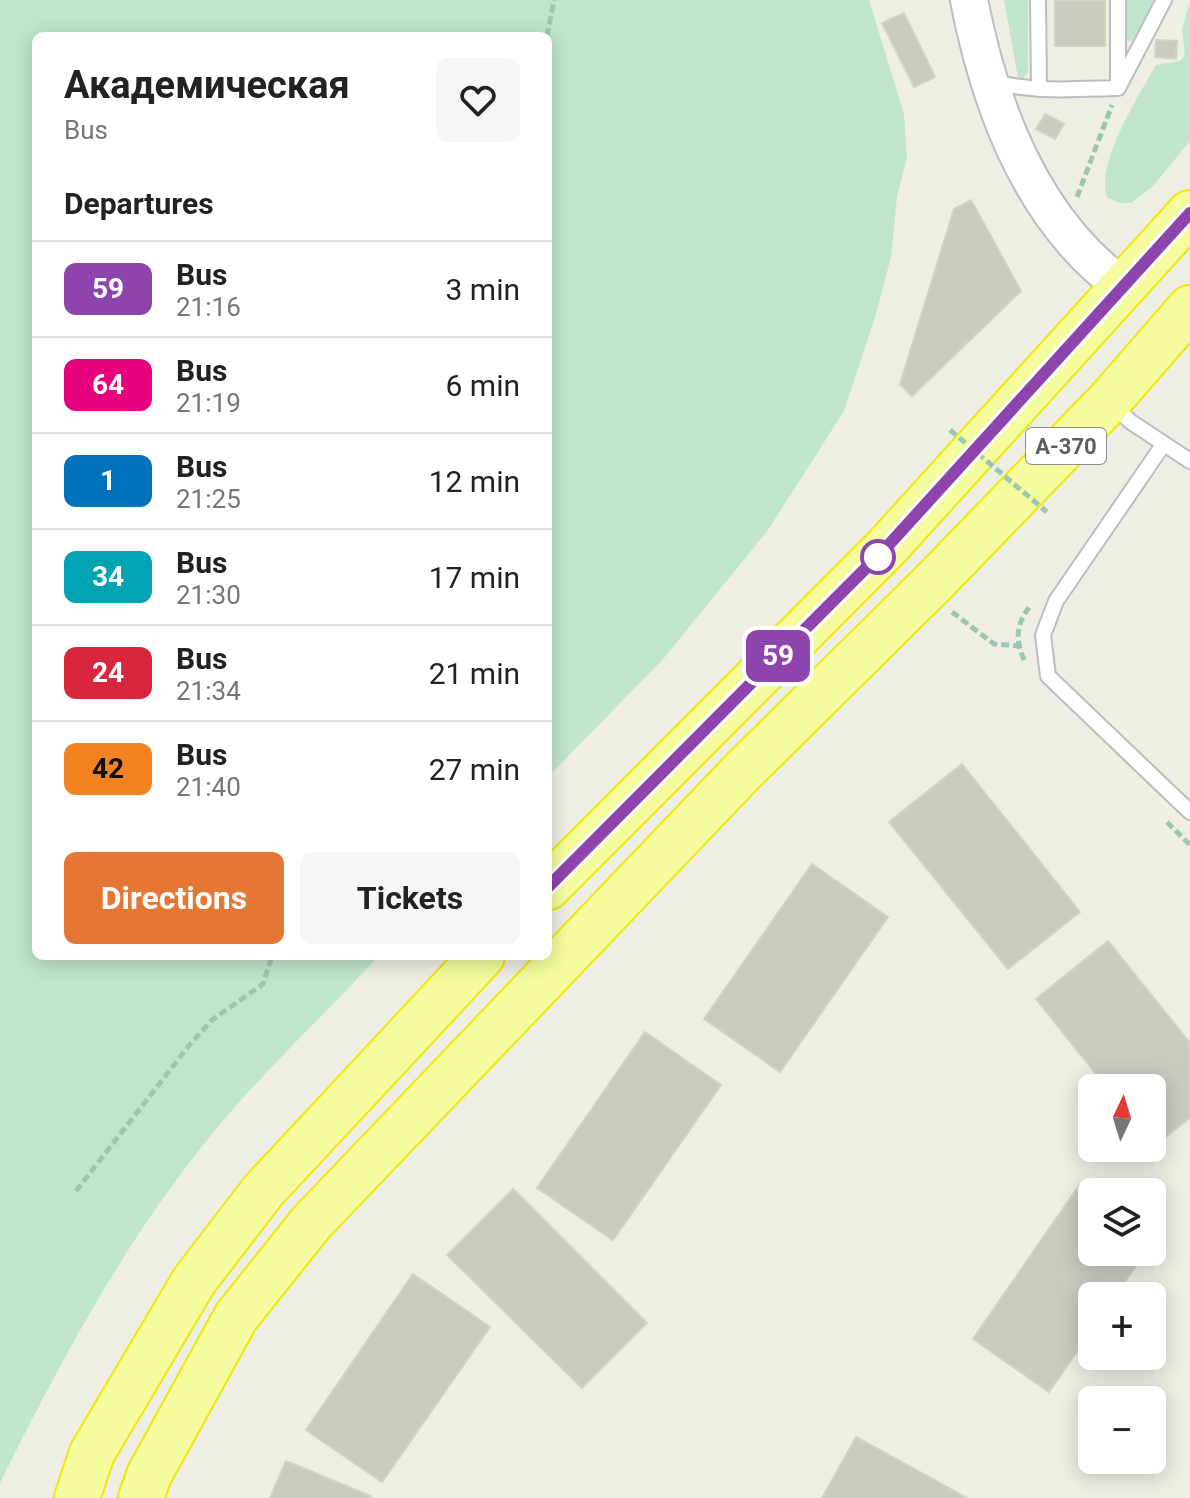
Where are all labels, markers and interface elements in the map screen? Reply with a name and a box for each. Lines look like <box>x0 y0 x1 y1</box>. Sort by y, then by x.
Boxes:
button: heart <box>436 58 520 142</box>
text: Академическая <box>64 63 350 107</box>
text: Bus <box>64 115 108 145</box>
text: Departures <box>64 186 214 221</box>
text: Bus <box>176 257 227 292</box>
text: 59 <box>92 272 124 305</box>
text: 3 min <box>446 272 520 307</box>
text: 21:16 <box>176 292 241 322</box>
text: Bus <box>176 353 227 388</box>
text: 64 <box>92 368 124 401</box>
text: 6 min <box>446 368 520 403</box>
text: 21:19 <box>176 388 241 418</box>
road number: А-370 <box>1026 428 1106 464</box>
text: Bus <box>176 449 227 484</box>
text: 1 <box>100 464 116 497</box>
text: 12 min <box>429 464 520 499</box>
text: 21:25 <box>176 484 241 514</box>
unlabelled marker <box>861 540 895 574</box>
text: Bus <box>176 545 227 580</box>
text: 34 <box>92 560 124 593</box>
text: 17 min <box>429 560 520 595</box>
text: 21:30 <box>176 580 241 610</box>
line badge: 59 <box>742 630 814 682</box>
text: 59 <box>762 639 794 672</box>
text: Bus <box>176 641 227 676</box>
text: 24 <box>92 656 124 689</box>
text: 21 min <box>429 656 520 691</box>
text: 21:34 <box>176 676 241 706</box>
text: Bus <box>176 737 227 772</box>
text: 42 <box>92 752 124 785</box>
text: 27 min <box>429 752 520 787</box>
text: 21:40 <box>176 772 241 802</box>
button: Directions <box>64 852 284 944</box>
button: Tickets <box>300 852 520 944</box>
north arrow <box>1078 1074 1166 1162</box>
map controls <box>1078 1074 1166 1474</box>
button: layers <box>1078 1178 1166 1266</box>
button: + <box>1078 1282 1166 1370</box>
button: − <box>1078 1386 1166 1474</box>

